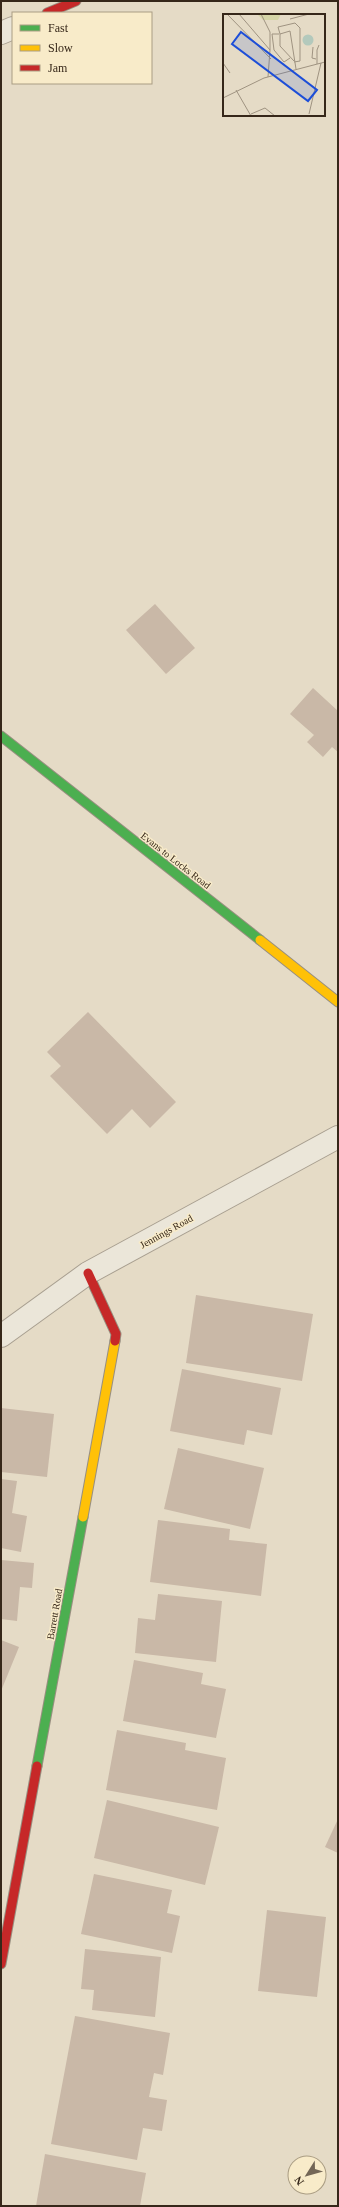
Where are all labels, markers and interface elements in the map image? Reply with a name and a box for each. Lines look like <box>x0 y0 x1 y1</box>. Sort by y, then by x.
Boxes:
legend <box>12 12 152 84</box>
inset map <box>223 14 325 116</box>
text: Fast <box>48 21 69 35</box>
text: Slow <box>48 41 73 55</box>
text: Jam <box>48 61 68 75</box>
street label: Evans to Locks Road <box>139 830 213 891</box>
street label: Jennings Road <box>138 1212 195 1250</box>
street label: Barrett Road <box>45 1588 64 1640</box>
north arrow <box>287 2155 327 2195</box>
text: N <box>292 2174 306 2188</box>

